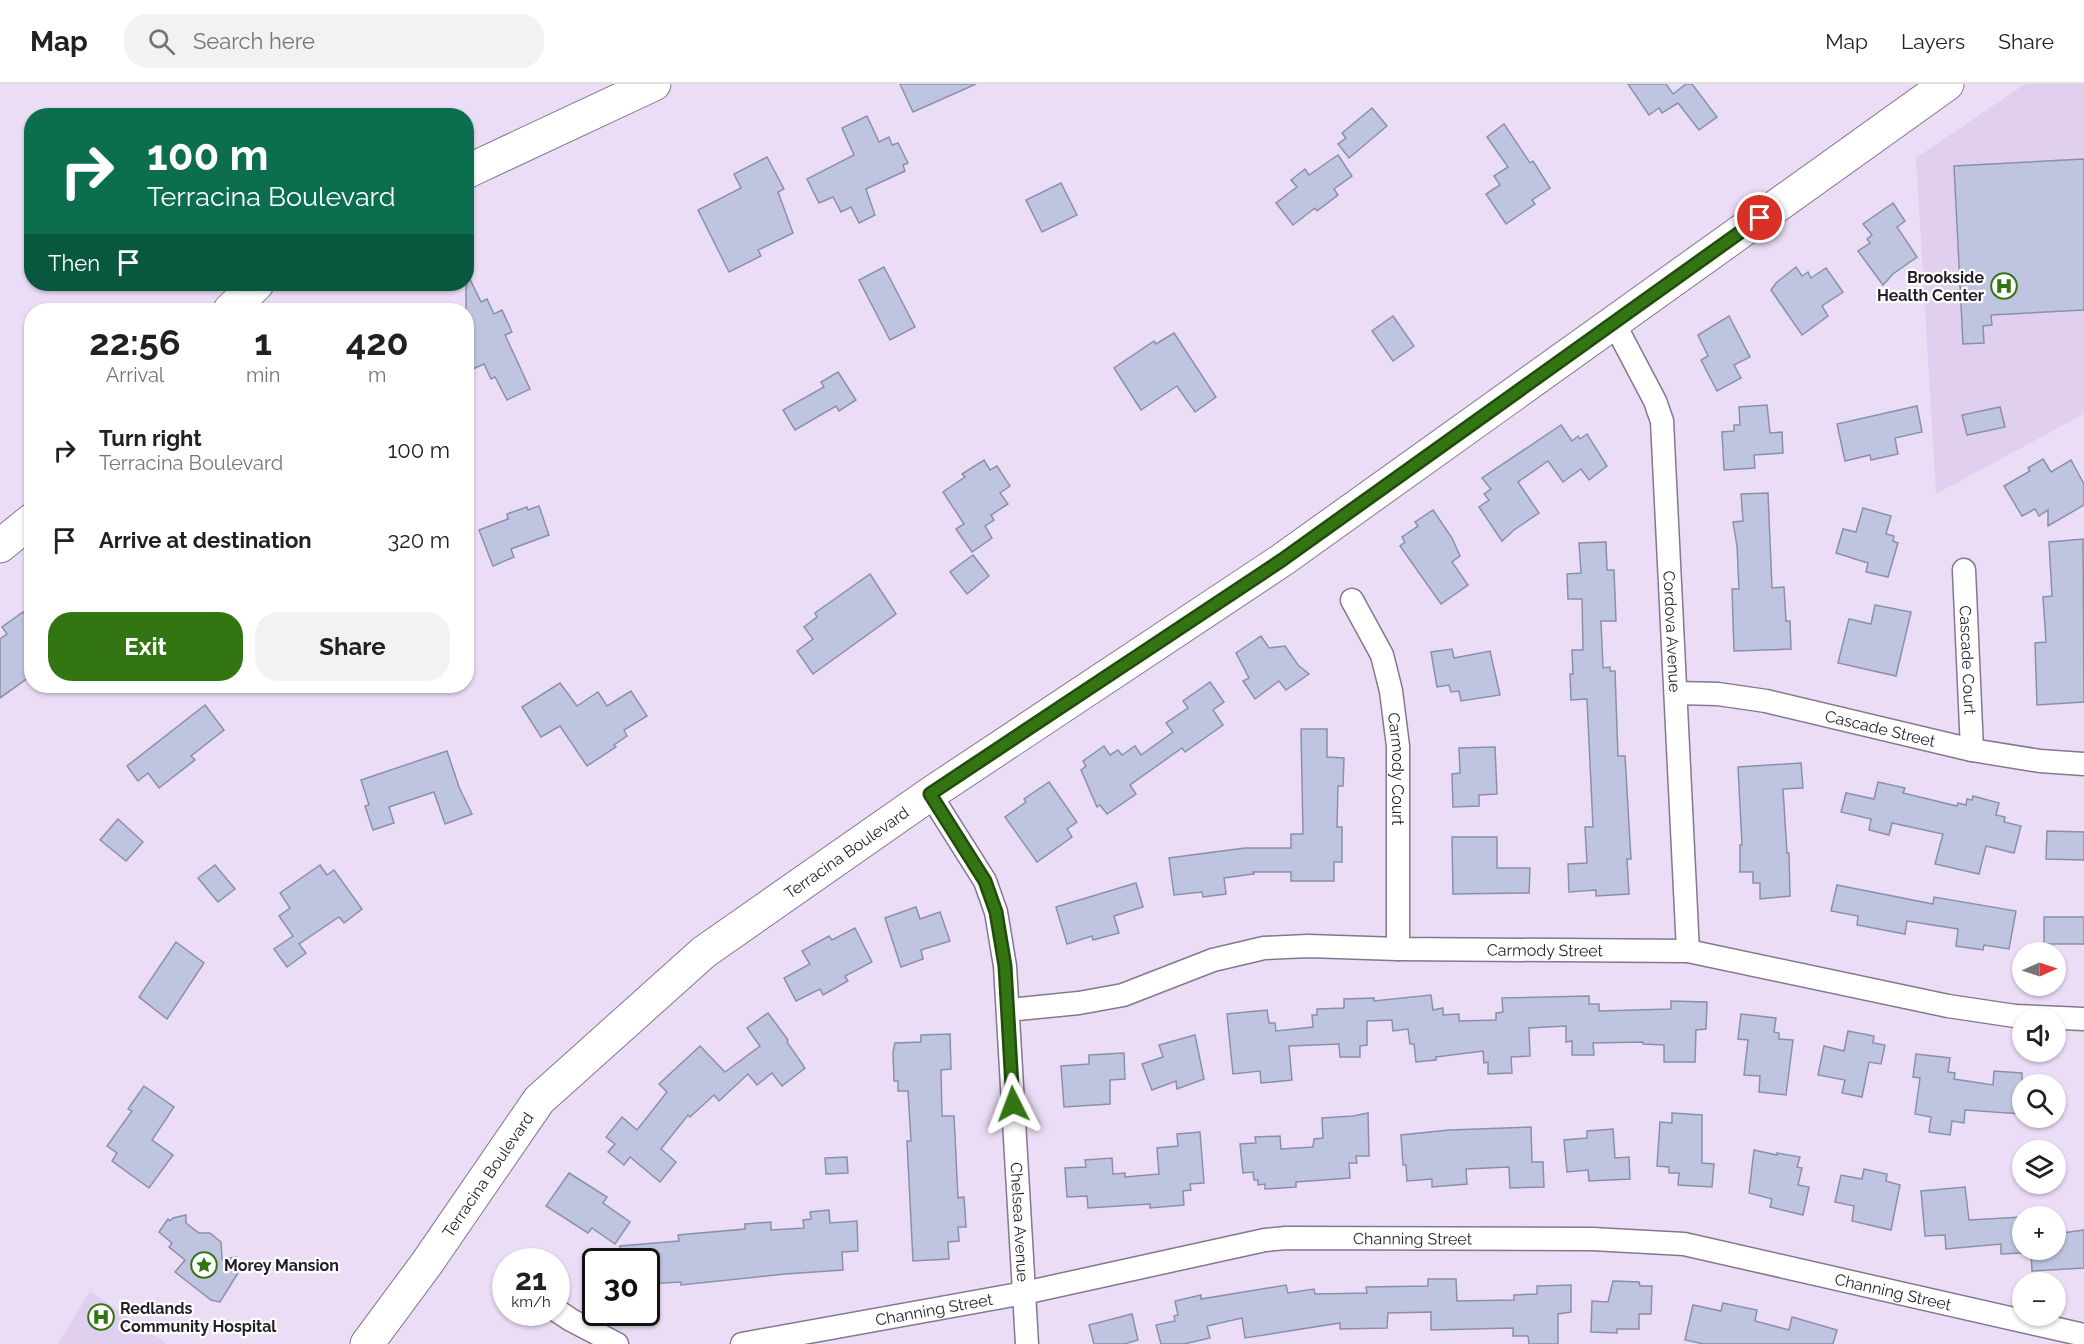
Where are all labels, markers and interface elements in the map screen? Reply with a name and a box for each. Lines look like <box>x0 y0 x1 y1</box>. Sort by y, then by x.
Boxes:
search box <box>124 14 544 68</box>
text: Map <box>30 25 88 58</box>
icon: search <box>145 25 178 58</box>
text: Search here <box>193 28 315 54</box>
text: Map <box>1825 29 1868 54</box>
text: Layers <box>1901 29 1965 54</box>
text: Share <box>1998 29 2054 54</box>
text: 100 m <box>147 131 269 180</box>
icon: right <box>48 132 126 210</box>
text: Terracina Boulevard <box>147 181 396 212</box>
pin <box>1734 192 1785 243</box>
icon: arrive <box>1743 201 1776 234</box>
icon: arrive <box>112 246 145 279</box>
text: Then <box>48 250 100 276</box>
place label: Brookside Health Center <box>1877 268 1984 305</box>
hospital icon: Brookside Health Center <box>1989 271 2019 301</box>
text: 22:56 <box>89 321 181 363</box>
text: 1 <box>254 321 272 363</box>
text: 420 <box>346 321 409 363</box>
text: Arrival <box>106 363 164 387</box>
text: min <box>246 363 280 387</box>
text: m <box>368 363 386 387</box>
text: Turn right <box>99 425 202 451</box>
icon: right <box>48 434 81 467</box>
text: 100 m <box>388 437 450 463</box>
text: Terracina Boulevard <box>99 451 283 475</box>
icon: arrive <box>48 524 81 557</box>
text: Arrive at destination <box>99 527 312 553</box>
text: 320 m <box>387 527 450 553</box>
street label: Cordova Avenue <box>1660 570 1685 693</box>
street label: Cascade Court <box>1956 605 1980 716</box>
button: Exit <box>48 612 243 681</box>
button: Share <box>255 612 450 681</box>
street label: Cascade Street <box>1823 706 1938 751</box>
street label: Carmody Court <box>1384 711 1408 826</box>
street label: Terracina Boulevard <box>781 802 912 902</box>
street label: Carmody Street <box>1487 940 1604 960</box>
north arrow <box>2012 942 2066 996</box>
map controls <box>2012 942 2066 1326</box>
button: sound <box>2012 1008 2066 1062</box>
position arrow <box>981 1072 1045 1136</box>
button: search <box>2012 1074 2066 1128</box>
street label: Terracina Boulevard <box>438 1108 537 1241</box>
button: layers <box>2012 1140 2066 1194</box>
street label: Chelsea Avenue <box>1007 1162 1033 1282</box>
button: + <box>2012 1206 2066 1260</box>
street label: Channing Street <box>1353 1229 1473 1248</box>
speed limit sign: 30 <box>582 1248 660 1326</box>
place icon: Morey Mansion <box>189 1250 219 1280</box>
place label: Morey Mansion <box>224 1256 339 1275</box>
text: 21 <box>515 1262 547 1297</box>
street label: Channing Street <box>1833 1269 1954 1314</box>
button: − <box>2012 1272 2066 1326</box>
street label: Channing Street <box>874 1289 995 1329</box>
text: km/h <box>511 1293 551 1311</box>
place label: Redlands Community Hospital <box>120 1299 277 1336</box>
hospital icon: Redlands Community Hospital <box>86 1302 116 1332</box>

